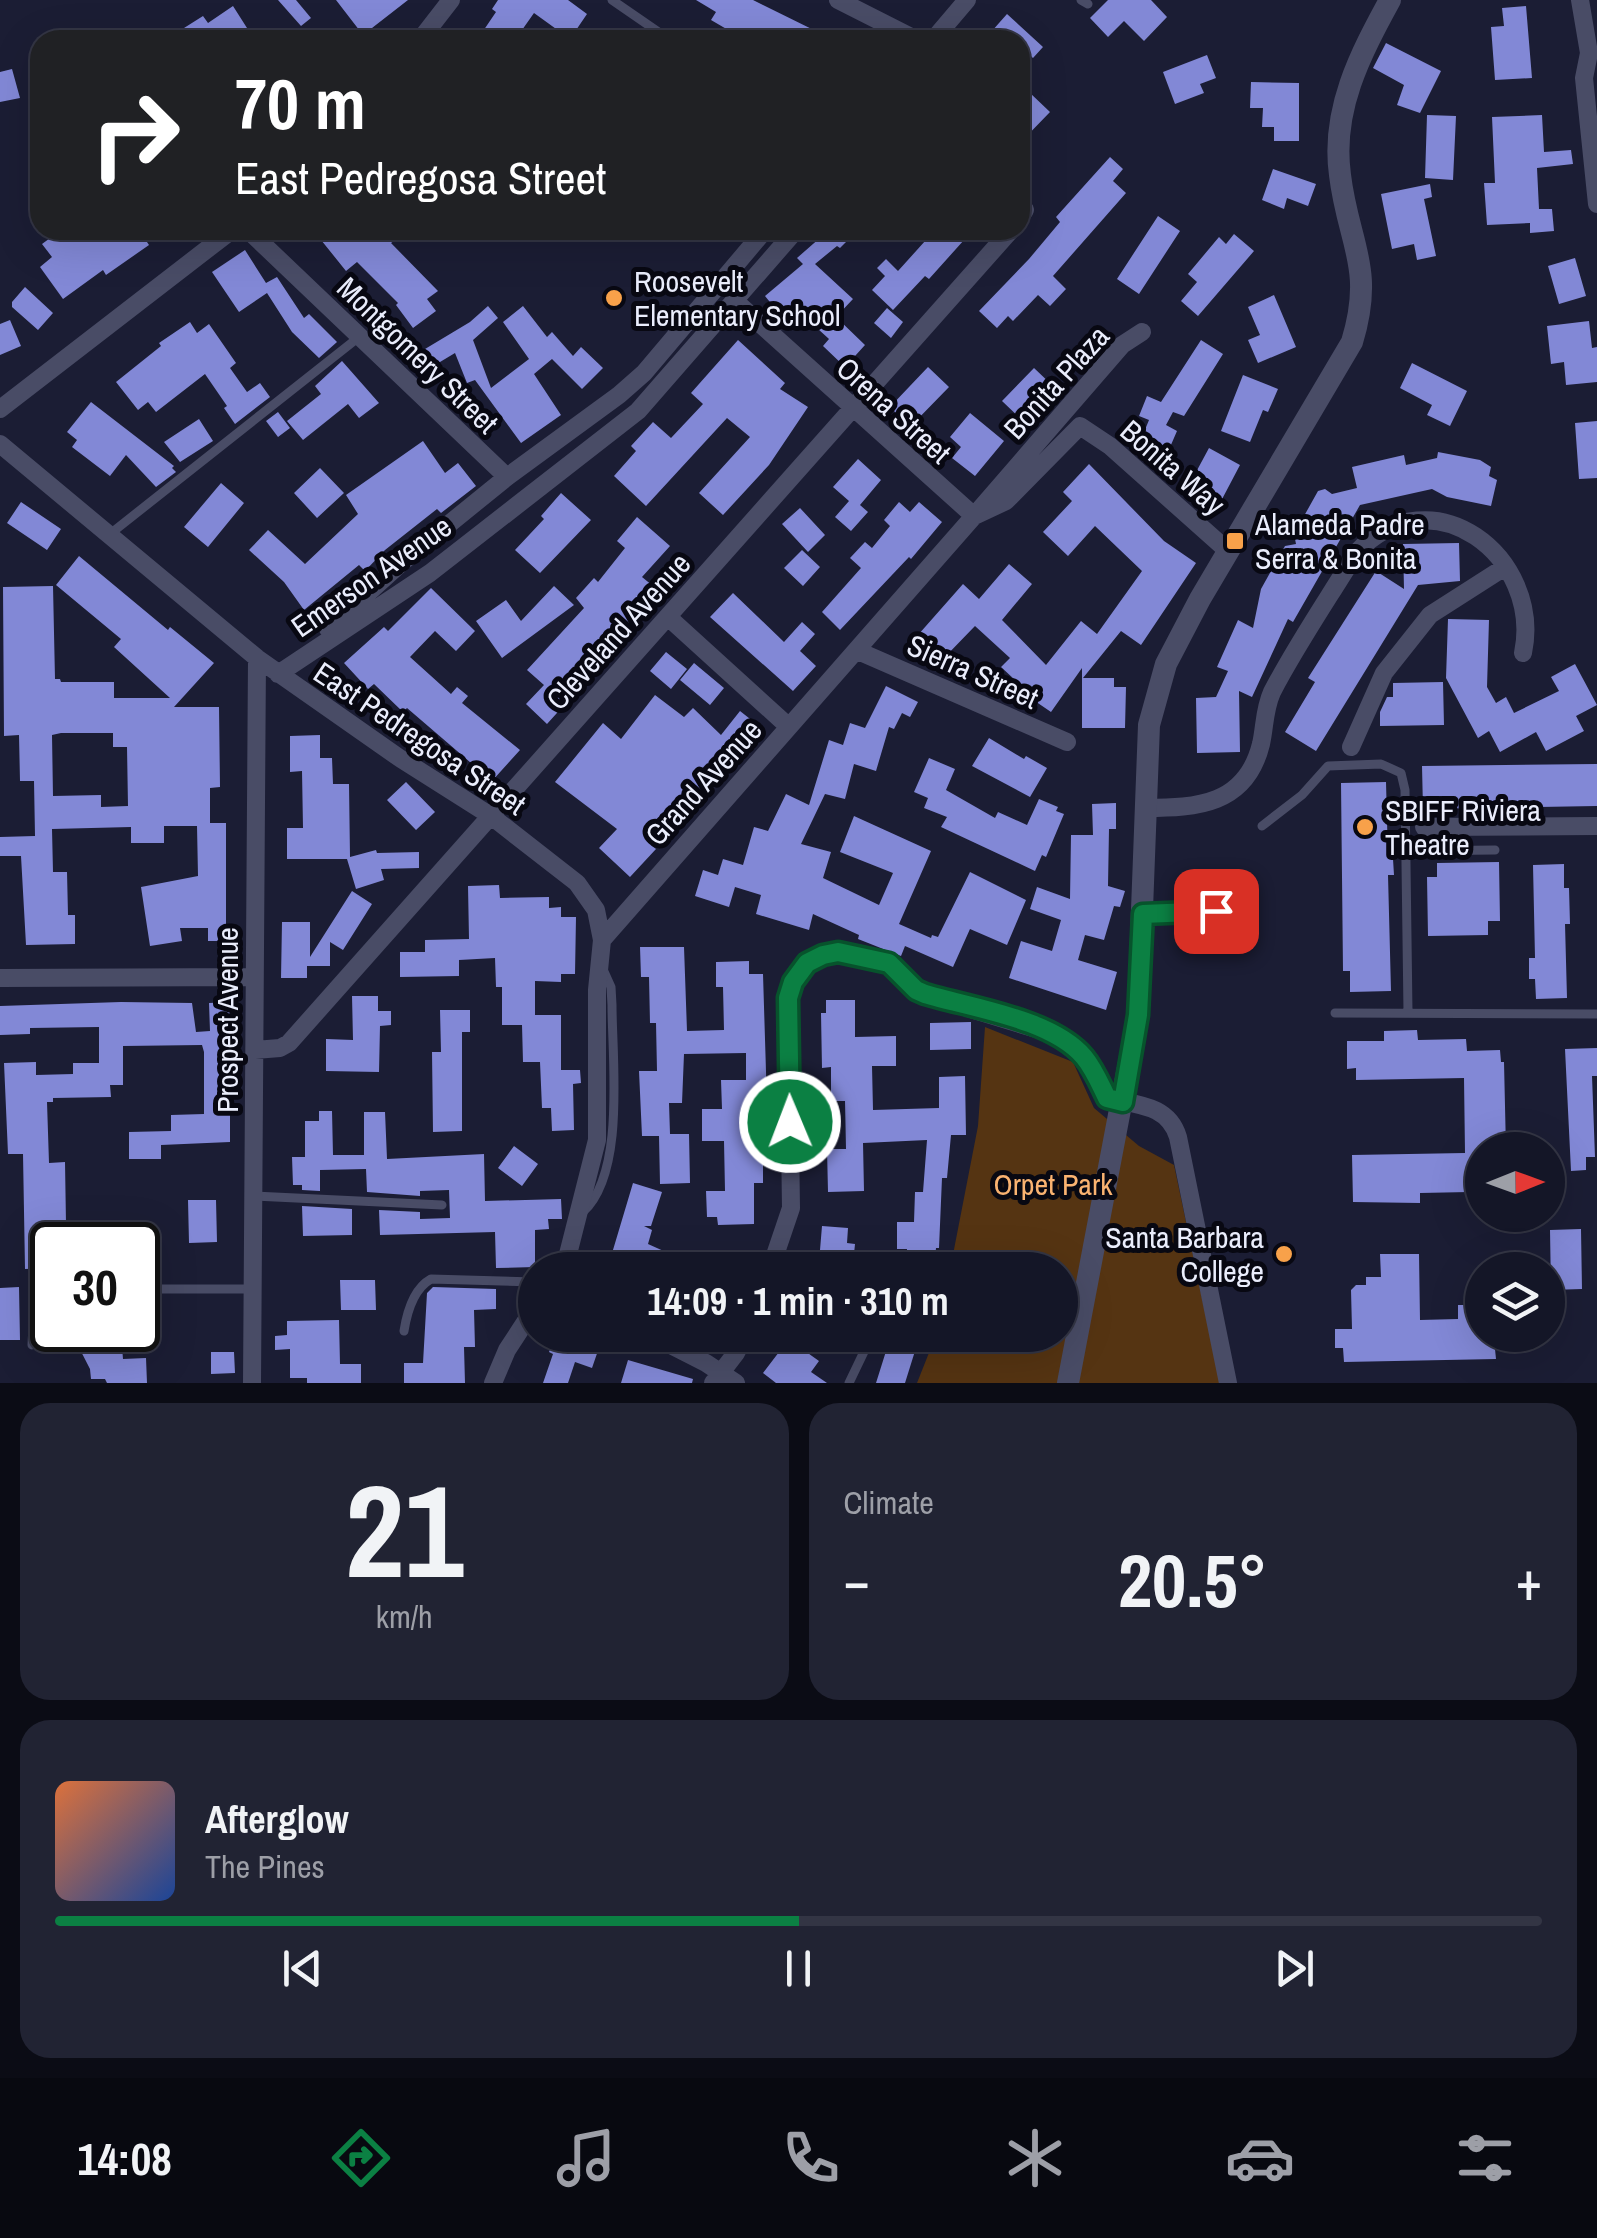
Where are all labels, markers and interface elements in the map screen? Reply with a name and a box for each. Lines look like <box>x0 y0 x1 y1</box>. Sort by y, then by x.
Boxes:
text: 70 m <box>235 57 366 151</box>
icon: right <box>70 70 200 200</box>
text: East Pedregosa Street <box>235 147 606 208</box>
place label: Roosevelt Elementary School <box>634 261 840 335</box>
street label: Montgomery Street <box>329 268 507 442</box>
marker: Roosevelt Elementary School <box>603 287 625 309</box>
street label: Bonita Plaza <box>994 317 1118 447</box>
street label: Orena Street <box>828 348 960 472</box>
street label: Bonita Way <box>1112 410 1234 524</box>
place label: Alameda Padre Serra & Bonita <box>1254 504 1425 578</box>
street label: Emerson Avenue <box>283 506 459 646</box>
marker: Alameda Padre Serra & Bonita <box>1224 530 1246 552</box>
street label: Cleveland Avenue <box>537 544 699 718</box>
street label: Sierra Street <box>901 624 1045 718</box>
street label: East Pedregosa Street <box>306 652 534 824</box>
street label: Grand Avenue <box>636 710 770 854</box>
place label: SBIFF Riviera Theatre <box>1385 790 1541 864</box>
marker: SBIFF Riviera Theatre <box>1354 816 1376 838</box>
pin <box>1174 869 1259 954</box>
icon: arrive <box>1189 884 1244 939</box>
street label: Prospect Avenue <box>207 927 247 1113</box>
position arrow <box>738 1070 842 1174</box>
north arrow <box>1465 1132 1565 1232</box>
map controls <box>1465 1132 1565 1352</box>
park label: Orpet Park <box>994 1164 1113 1204</box>
place label: Santa Barbara College <box>1105 1217 1264 1291</box>
speed limit sign: 30 <box>30 1222 160 1352</box>
marker: Santa Barbara College <box>1273 1243 1295 1265</box>
button: layers <box>1465 1252 1565 1352</box>
text: 14:09 · 1 min · 310 m <box>647 1276 949 1327</box>
text: 21 <box>345 1442 464 1618</box>
text: Climate <box>844 1481 934 1524</box>
text: 20.5° <box>1118 1529 1268 1630</box>
text: − <box>844 1543 870 1617</box>
text: + <box>1516 1543 1542 1617</box>
text: km/h <box>376 1595 433 1638</box>
text: Afterglow <box>205 1794 349 1845</box>
text: The Pines <box>205 1845 325 1888</box>
icon: previous <box>275 1941 330 1996</box>
icon: pause <box>771 1941 826 1996</box>
icon: next <box>1267 1941 1322 1996</box>
icon: directions <box>326 2123 396 2193</box>
icon: music <box>551 2123 621 2193</box>
icon: phone <box>776 2123 846 2193</box>
icon: climate <box>1000 2123 1070 2193</box>
icon: car <box>1225 2123 1295 2193</box>
icon: filters <box>1450 2123 1520 2193</box>
text: 14:08 <box>77 2128 172 2189</box>

